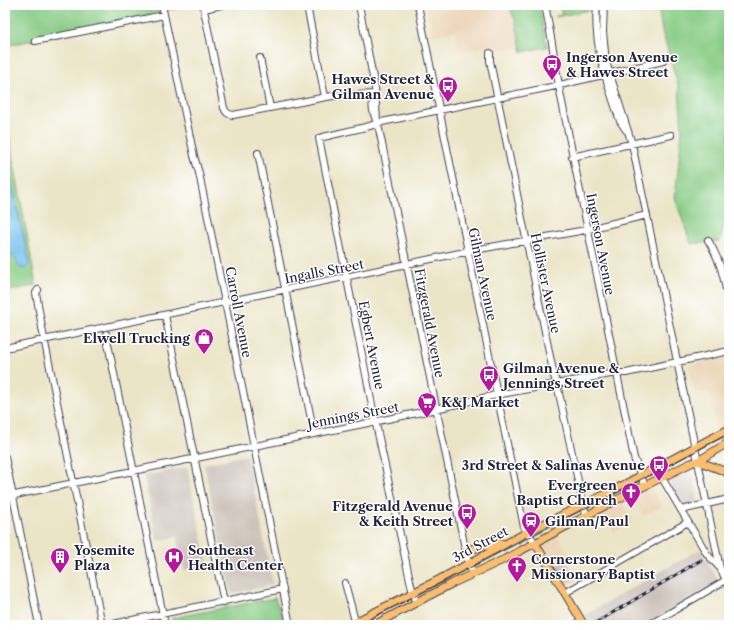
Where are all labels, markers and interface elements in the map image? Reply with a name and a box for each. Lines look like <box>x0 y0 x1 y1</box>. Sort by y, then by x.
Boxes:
place label: Ingerson Avenue & Hawes Street <box>566 49 678 80</box>
bus stop icon: Ingerson Avenue & Hawes Street <box>541 53 563 81</box>
place label: Hawes Street & Gilman Avenue <box>332 71 434 102</box>
bus stop icon: Hawes Street & Gilman Avenue <box>437 75 459 103</box>
street label: Ingerson Avenue <box>583 192 619 296</box>
street label: Gilman Avenue <box>465 226 501 322</box>
street label: Hollister Avenue <box>528 231 564 335</box>
street label: Ingalls Street <box>283 255 365 287</box>
street label: Carroll Avenue <box>222 265 256 359</box>
street label: Fitzgerald Avenue <box>412 267 448 379</box>
street label: Egbert Avenue <box>356 299 388 391</box>
shop icon: Elwell Trucking <box>193 327 215 355</box>
place label: Elwell Trucking <box>83 330 190 346</box>
place label: Gilman Avenue & Jennings Street <box>501 360 619 391</box>
bus stop icon: Gilman Avenue & Jennings Street <box>478 364 500 392</box>
supermarket icon: K&J Market <box>416 391 438 419</box>
place label: K&J Market <box>441 394 520 410</box>
street label: Jennings Street <box>304 398 401 432</box>
bus stop icon: 3rd Street & Salinas Avenue <box>648 454 670 482</box>
place label: 3rd Street & Salinas Avenue <box>462 457 645 473</box>
place label: Evergreen Baptist Church <box>517 477 617 508</box>
church icon: Evergreen Baptist Church <box>620 481 642 509</box>
place label: Fitzgerald Avenue & Keith Street <box>332 498 454 529</box>
bus stop icon: Fitzgerald Avenue & Keith Street <box>456 502 478 530</box>
station icon: Gilman/Paul <box>520 510 542 538</box>
place label: Gilman/Paul <box>545 513 629 529</box>
street label: 3rd Street <box>449 523 511 565</box>
place label: Yosemite Plaza <box>73 542 135 573</box>
place label: Southeast Health Center <box>188 542 284 573</box>
building icon: Yosemite Plaza <box>49 546 71 574</box>
hospital icon: Southeast Health Center <box>163 546 185 574</box>
place label: Cornerstone Missionary Baptist <box>531 551 656 582</box>
church icon: Cornerstone Missionary Baptist <box>506 555 528 583</box>

